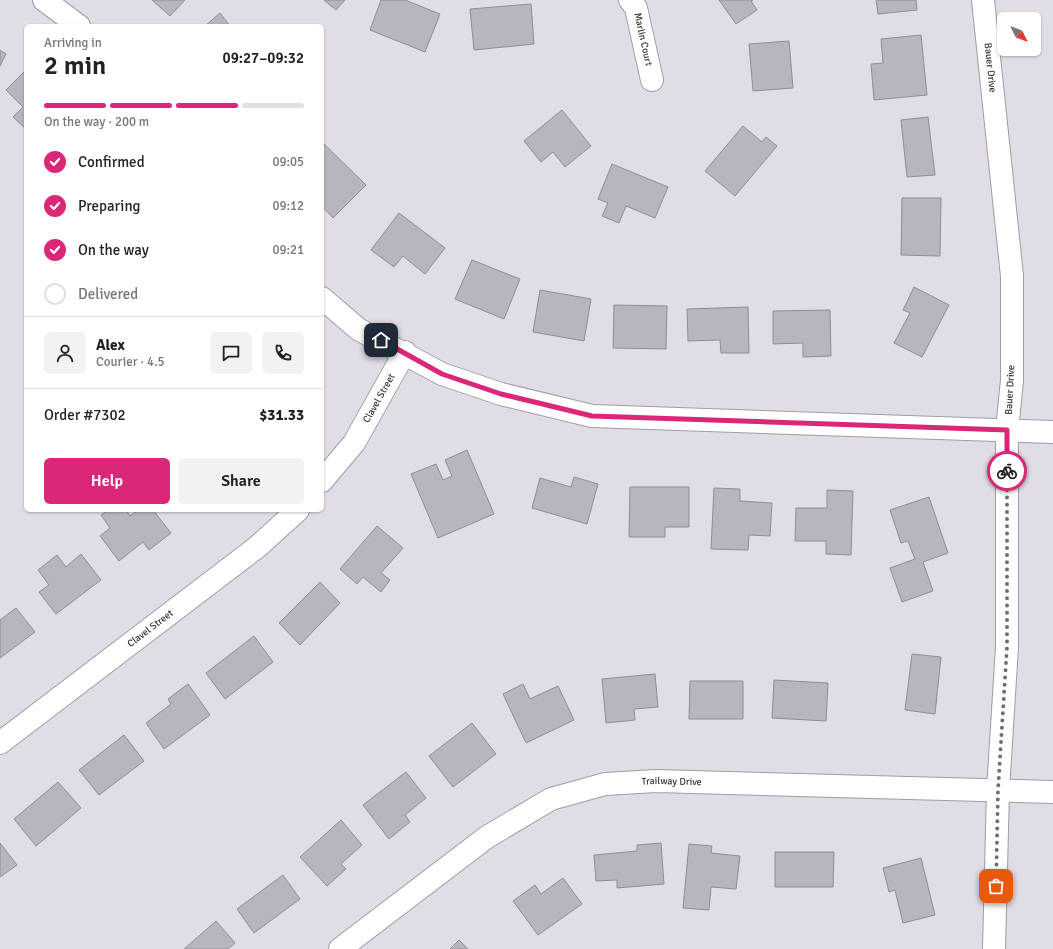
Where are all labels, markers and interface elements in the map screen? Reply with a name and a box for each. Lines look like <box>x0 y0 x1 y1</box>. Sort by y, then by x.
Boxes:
street label: Marlin Court <box>631 11 655 67</box>
north arrow <box>997 12 1041 56</box>
map controls <box>997 12 1041 56</box>
text: Arriving in <box>44 35 102 51</box>
street label: Bauer Drive <box>982 42 999 93</box>
text: 09:27–09:32 <box>223 49 304 67</box>
text: 2 min <box>44 50 106 82</box>
text: On the way · 200 m <box>44 114 149 130</box>
icon: check <box>44 151 66 173</box>
text: Confirmed <box>78 153 145 171</box>
text: 09:05 <box>272 154 304 170</box>
icon: check <box>44 195 66 217</box>
text: Preparing <box>78 197 141 215</box>
text: 09:12 <box>272 198 304 214</box>
icon: check <box>44 239 66 261</box>
text: On the way <box>78 241 149 259</box>
text: 09:21 <box>272 242 304 258</box>
text: Delivered <box>78 285 138 303</box>
pin <box>364 323 398 357</box>
icon: home <box>370 329 392 351</box>
button: person <box>44 332 86 374</box>
button: chat <box>210 332 252 374</box>
button: phone <box>262 332 304 374</box>
text: Alex <box>96 336 125 354</box>
text: Courier · 4.5 <box>96 354 165 370</box>
street label: Bauer Drive <box>1003 365 1017 415</box>
street label: Clavel Street <box>361 371 398 425</box>
text: Order #7302 <box>44 406 126 424</box>
text: $31.33 <box>259 406 304 424</box>
courier <box>987 451 1027 491</box>
button: Help <box>44 458 170 504</box>
button: Share <box>178 458 304 504</box>
icon: bike <box>996 460 1018 482</box>
street label: Clavel Street <box>125 607 176 650</box>
street label: Trailway Drive <box>641 775 702 788</box>
pin <box>979 869 1013 903</box>
icon: bag <box>985 875 1007 897</box>

